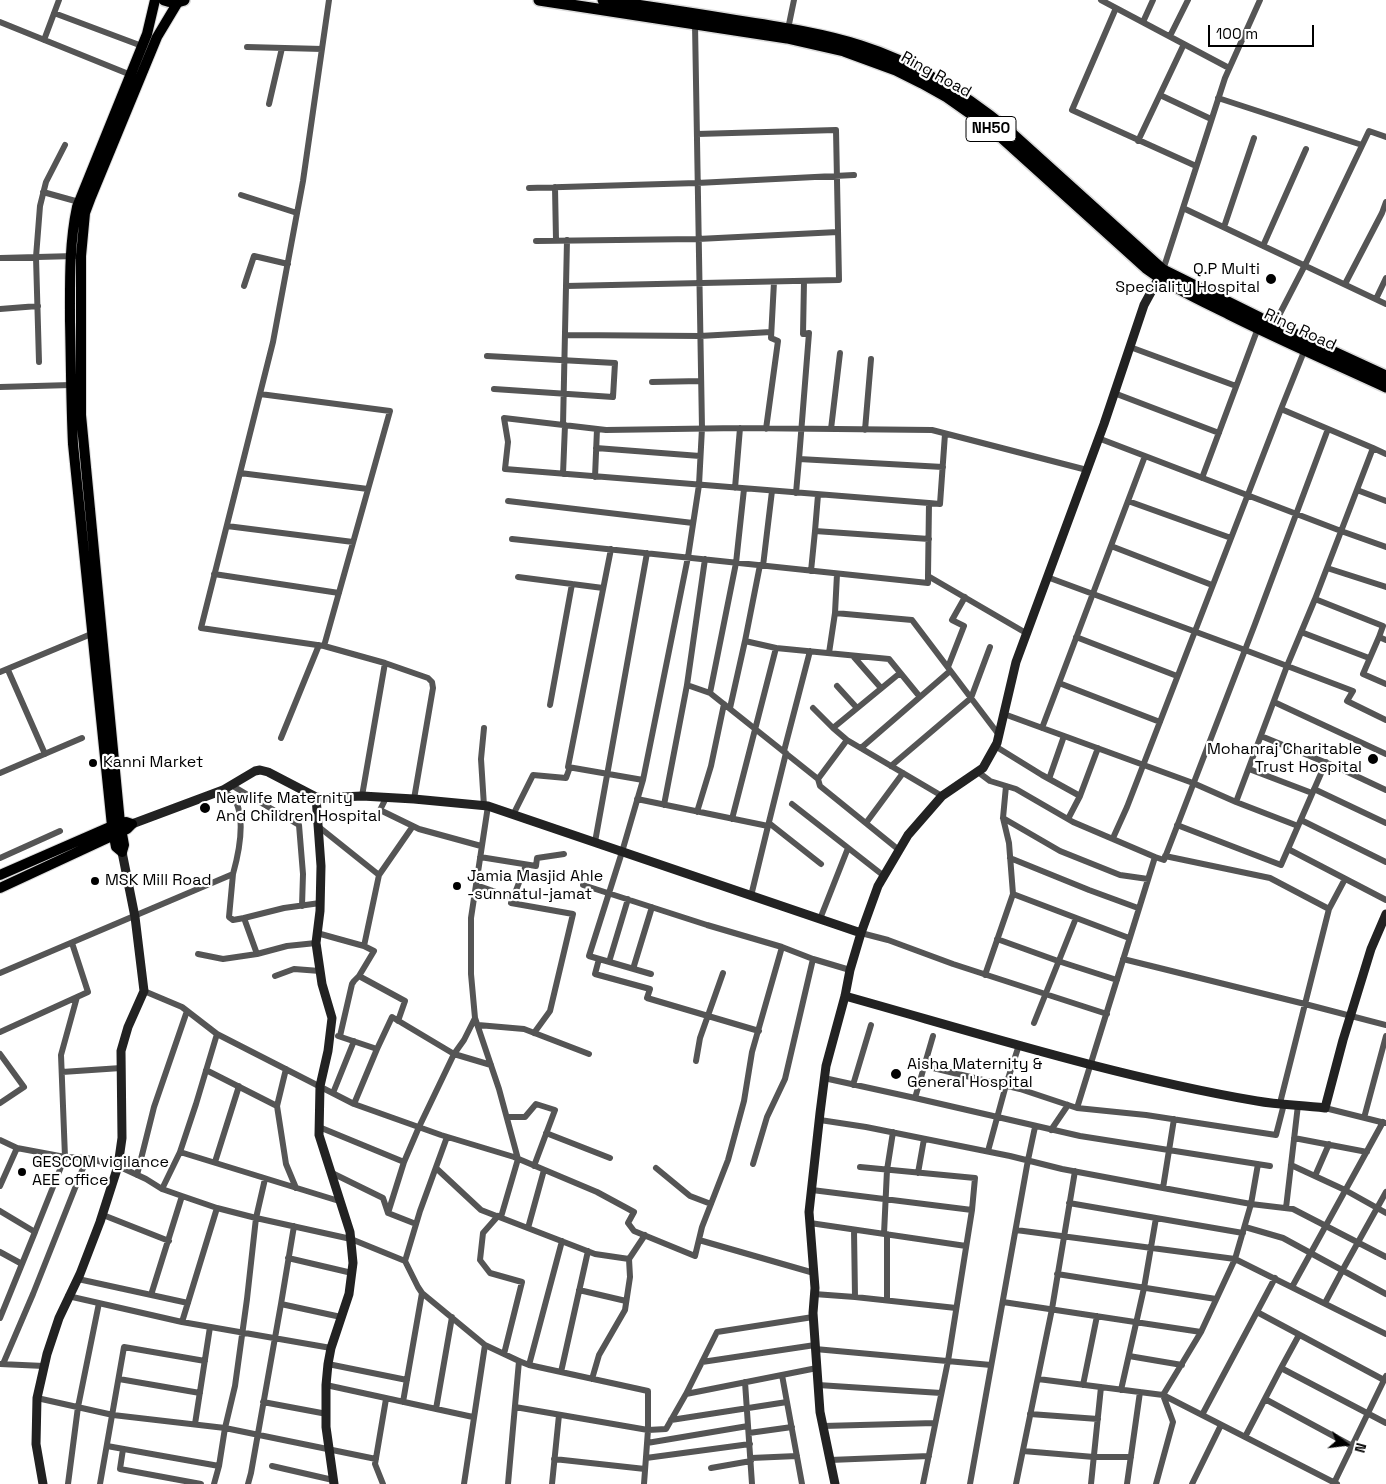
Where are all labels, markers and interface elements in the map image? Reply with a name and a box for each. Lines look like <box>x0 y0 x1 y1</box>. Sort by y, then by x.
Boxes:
scale bar <box>1211 15 1317 47</box>
text: 100 m <box>1216 24 1258 43</box>
street label: Ring Road <box>897 48 975 102</box>
road number: NH50 <box>966 116 1016 142</box>
place label: Q.P Multi Speciality Hospital <box>1115 260 1260 298</box>
marker: Q.P Multi Speciality Hospital <box>1264 272 1278 286</box>
street label: Ring Road <box>1261 305 1339 355</box>
place label: Mohanraj Charitable Trust Hospital <box>1207 740 1362 778</box>
marker: Mohanraj Charitable Trust Hospital <box>1366 752 1380 766</box>
place label: Kanni Market <box>103 753 203 773</box>
marker: Kanni Market <box>87 757 99 769</box>
place label: Newlife Maternity And Children Hospital <box>216 789 381 827</box>
marker: Newlife Maternity And Children Hospital <box>198 801 212 815</box>
place label: Jamia Masjid Ahle -sunnatul-jamat <box>467 867 603 905</box>
place label: MSK Mill Road <box>105 871 212 891</box>
marker: MSK Mill Road <box>89 875 101 887</box>
marker: Jamia Masjid Ahle -sunnatul-jamat <box>451 880 463 892</box>
place label: Aisha Maternity & General Hospital <box>907 1055 1042 1093</box>
marker: Aisha Maternity & General Hospital <box>889 1067 903 1081</box>
place label: GESCOM vigilance AEE office <box>32 1153 169 1191</box>
marker: GESCOM vigilance AEE office <box>16 1166 28 1178</box>
north arrow <box>1321 1419 1371 1469</box>
text: N <box>1351 1441 1370 1455</box>

